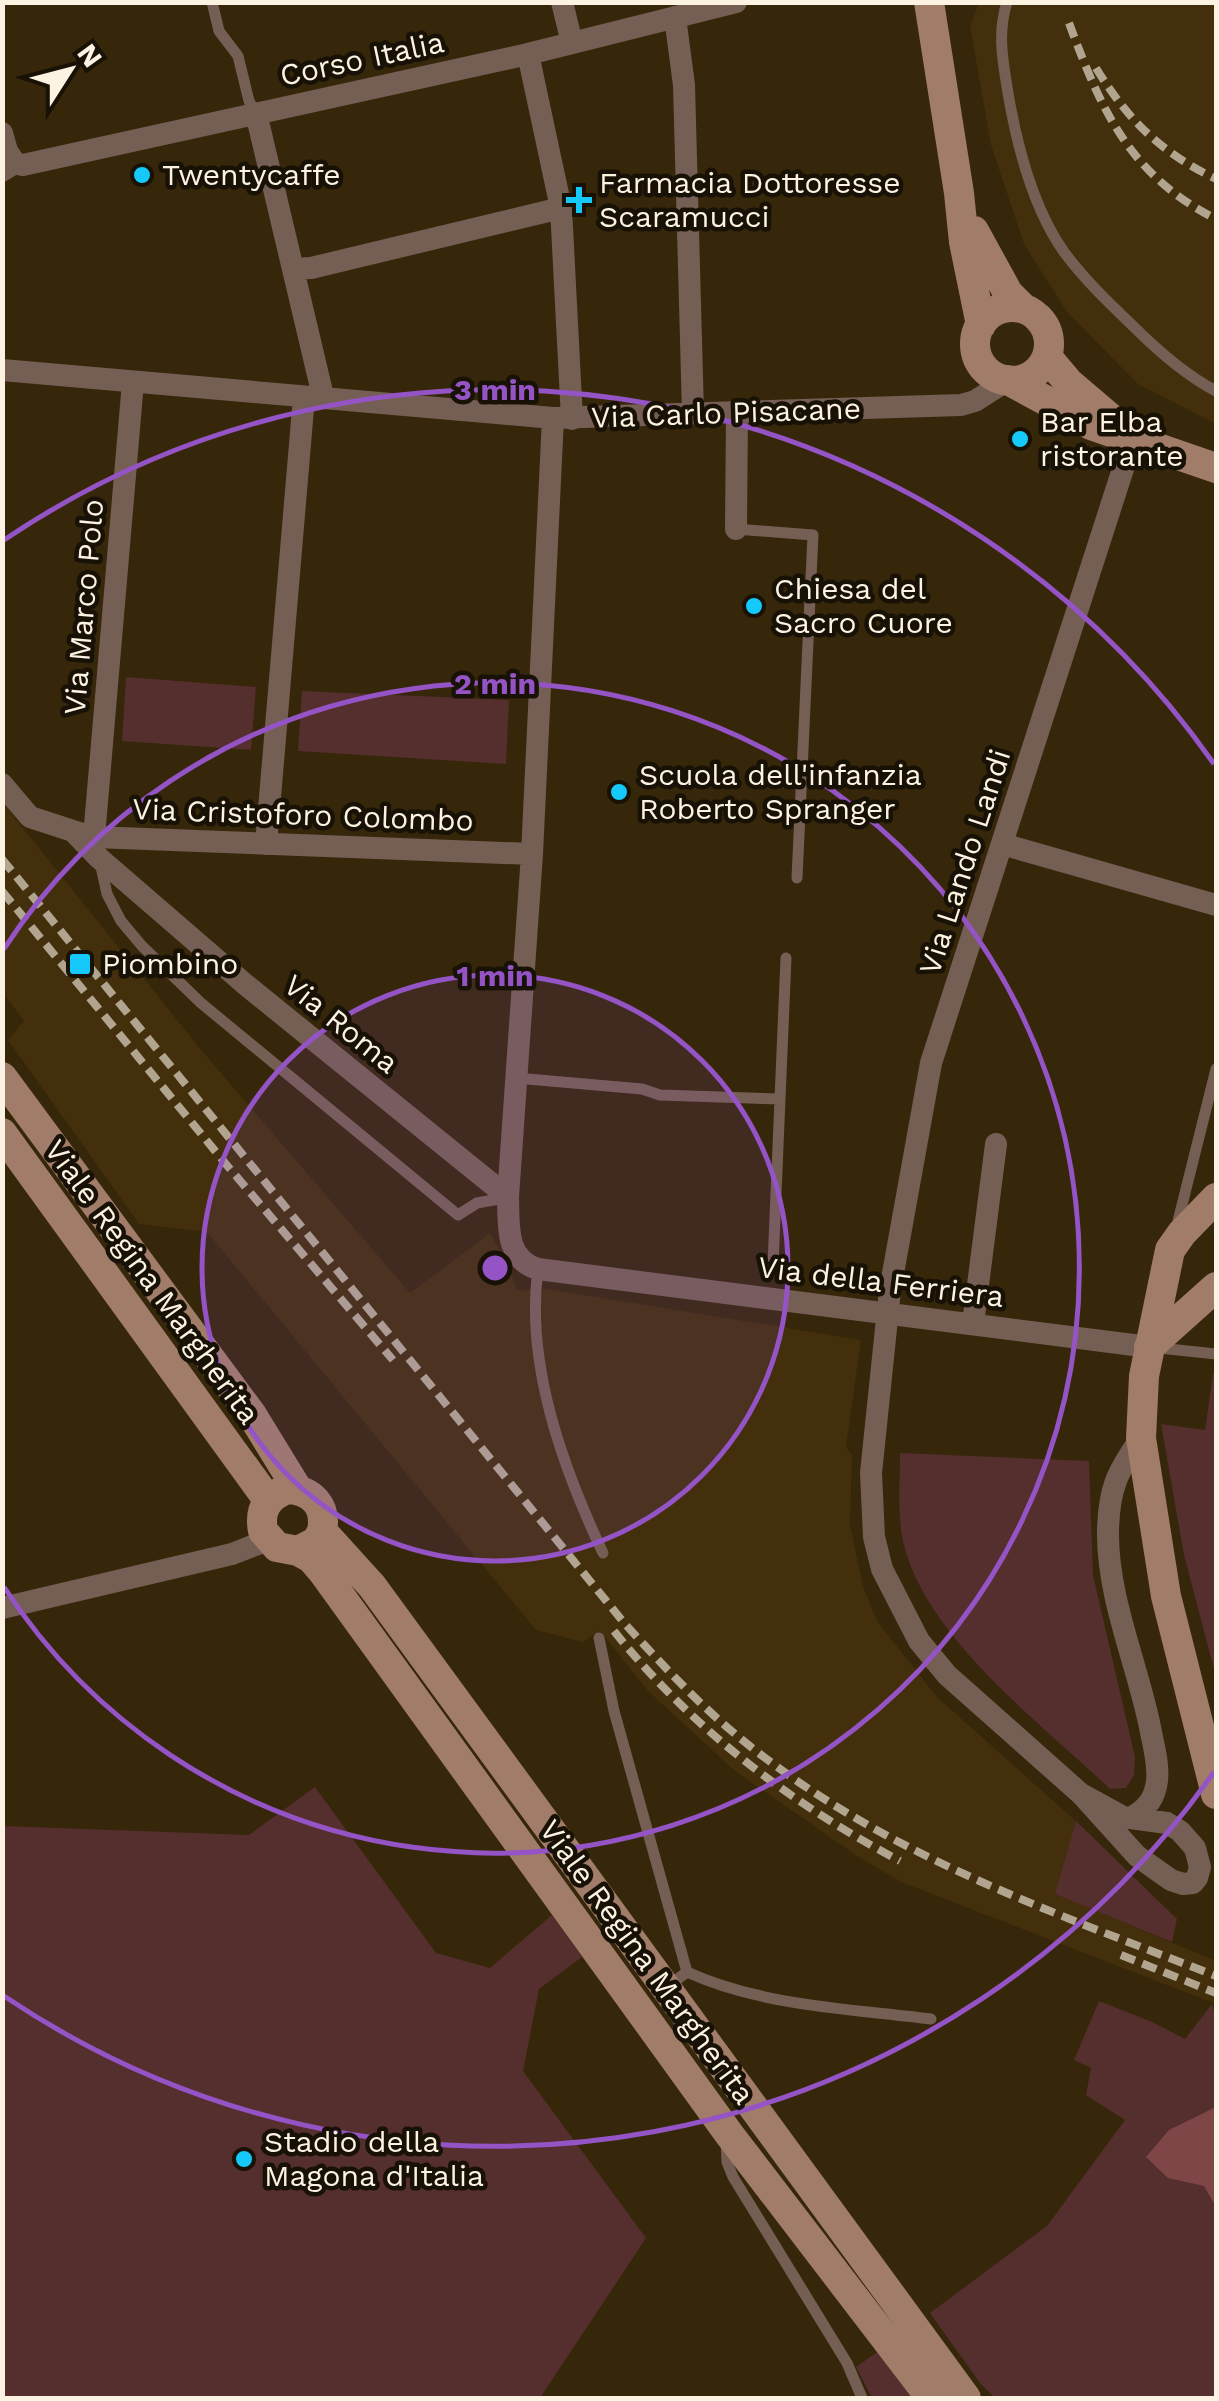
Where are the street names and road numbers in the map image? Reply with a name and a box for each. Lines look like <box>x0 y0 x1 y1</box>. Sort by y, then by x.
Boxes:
street label: Corso Italia <box>277 24 447 93</box>
street label: Via Carlo Pisacane <box>591 390 861 435</box>
street label: Via Marco Polo <box>57 498 110 716</box>
street label: Via Lando Landi <box>912 745 1017 979</box>
street label: Via Cristoforo Colombo <box>132 791 474 838</box>
street label: Via Roma <box>277 967 406 1080</box>
street label: Viale Regina Margherita <box>38 1133 267 1431</box>
street label: Via della Ferriera <box>756 1249 1006 1314</box>
street label: Viale Regina Margherita <box>533 1813 762 2111</box>

